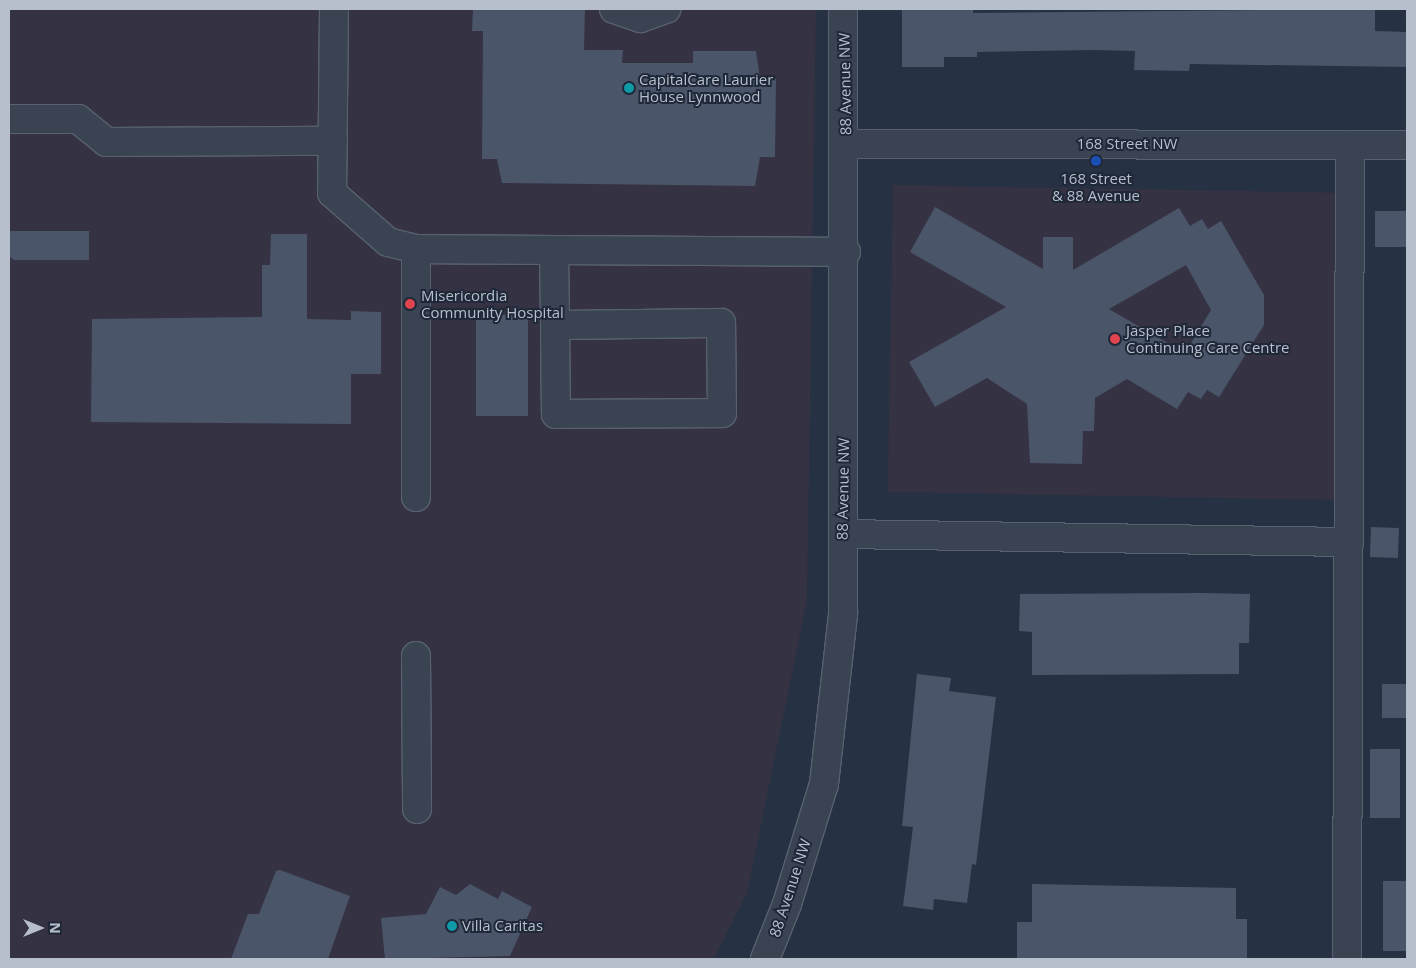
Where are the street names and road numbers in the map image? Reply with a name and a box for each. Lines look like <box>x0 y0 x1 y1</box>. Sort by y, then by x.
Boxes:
street label: 88 Avenue NW <box>835 33 855 135</box>
street label: 168 Street NW <box>1077 135 1177 153</box>
street label: 88 Avenue NW <box>833 438 853 540</box>
street label: 88 Avenue NW <box>766 837 814 939</box>

